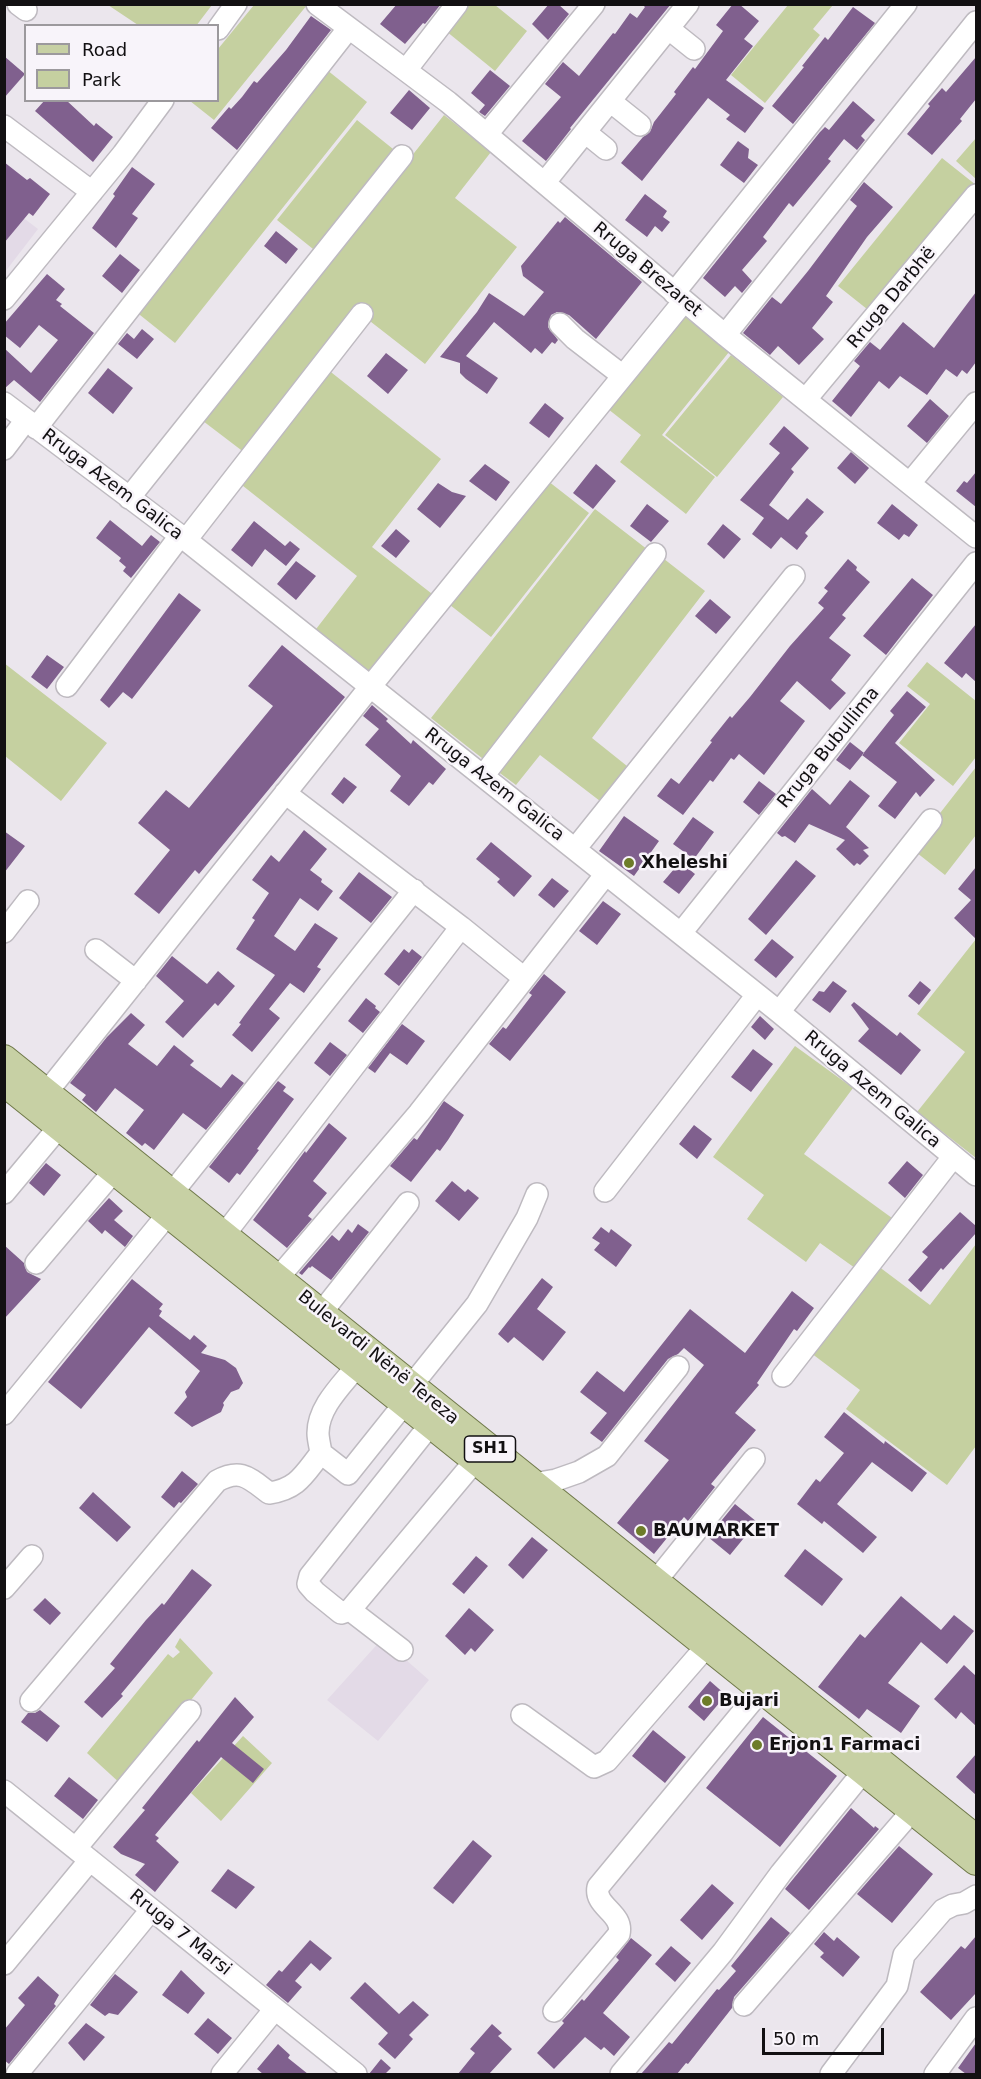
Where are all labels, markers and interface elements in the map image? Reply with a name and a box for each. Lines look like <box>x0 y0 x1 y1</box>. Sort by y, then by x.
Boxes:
legend <box>24 24 219 102</box>
text: Road <box>82 39 127 60</box>
text: Park <box>82 69 121 90</box>
street label: Rruga Brezaret <box>588 218 706 322</box>
street label: Rruga Darbhë <box>843 243 941 353</box>
street label: Rruga Azem Galica <box>37 425 187 545</box>
street label: Rruga Bubullima <box>774 683 884 813</box>
street label: Rruga Azem Galica <box>420 724 568 846</box>
place label: Xheleshi <box>641 852 728 874</box>
marker: Xheleshi <box>622 856 636 870</box>
street label: Rruga Azem Galica <box>799 1027 945 1153</box>
street label: Bulevardi Nënë Tereza <box>293 1286 463 1430</box>
road number: SH1 <box>464 1436 516 1462</box>
place label: BAUMARKET <box>653 1520 779 1542</box>
marker: BAUMARKET <box>634 1524 648 1538</box>
place label: Bujari <box>719 1690 779 1712</box>
marker: Bujari <box>700 1694 714 1708</box>
place label: Erjon1 Farmaci <box>769 1734 920 1756</box>
marker: Erjon1 Farmaci <box>750 1738 764 1752</box>
street label: Rruga 7 Marsi <box>125 1885 235 1981</box>
scale bar <box>765 2016 886 2054</box>
text: 50 m <box>773 2028 819 2049</box>

